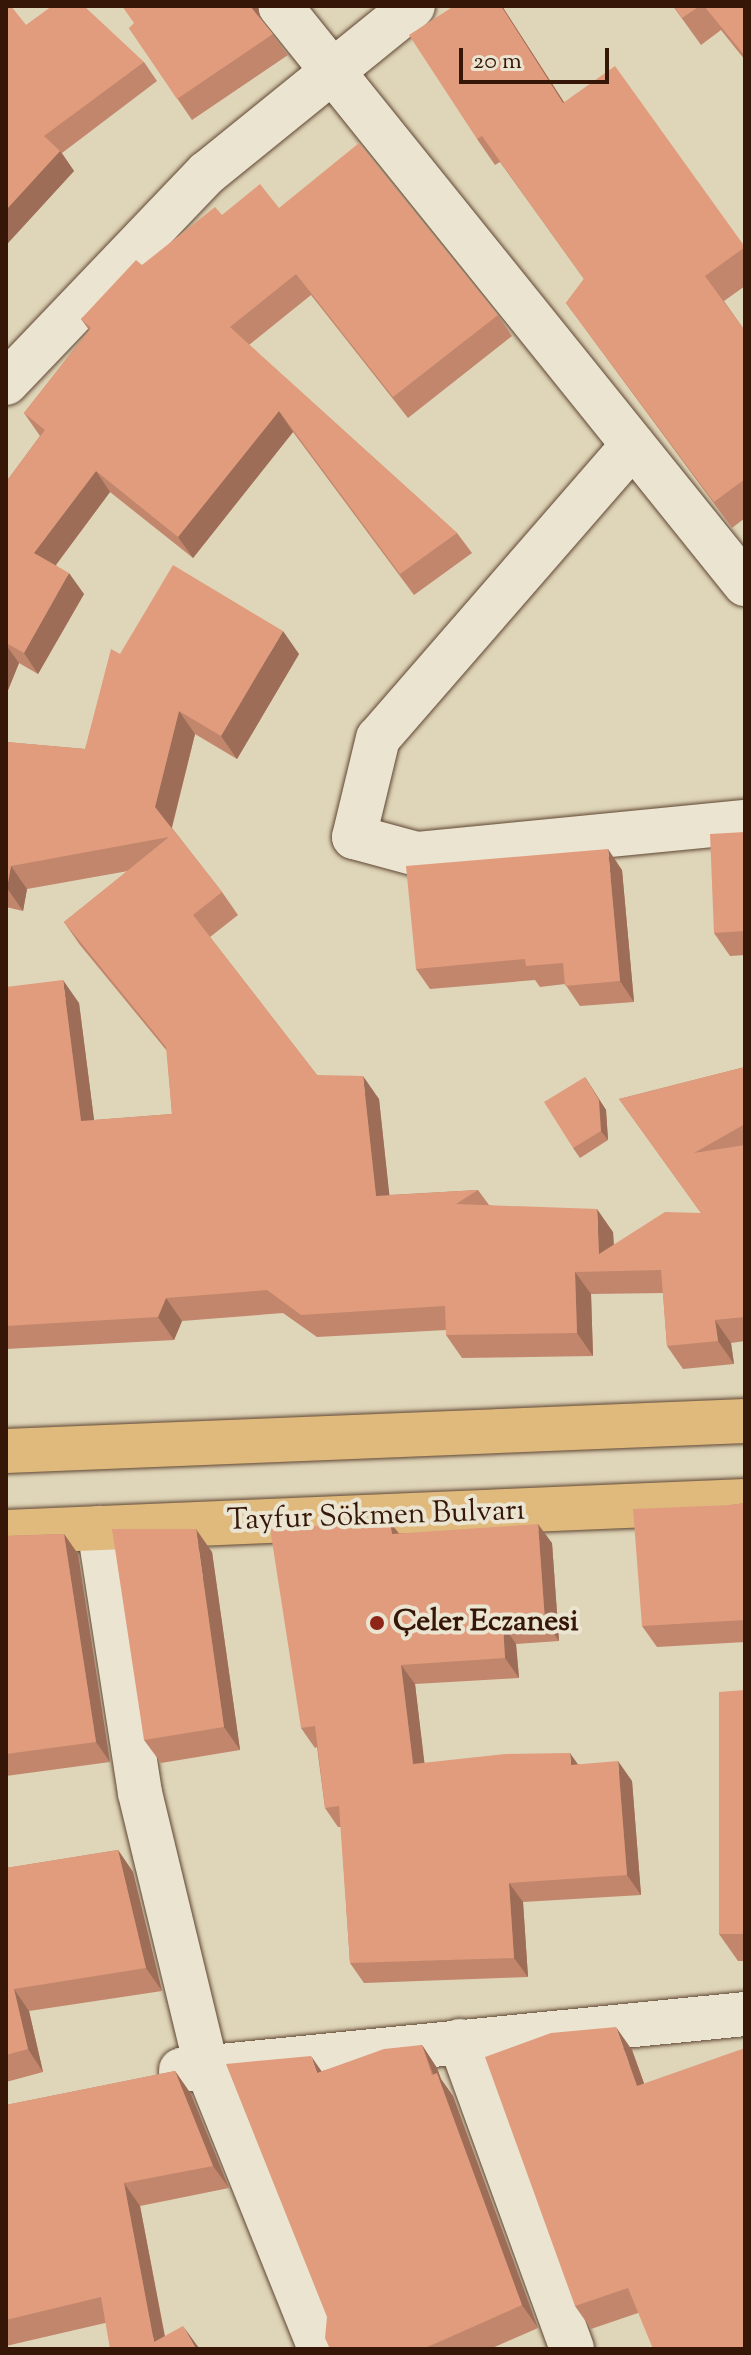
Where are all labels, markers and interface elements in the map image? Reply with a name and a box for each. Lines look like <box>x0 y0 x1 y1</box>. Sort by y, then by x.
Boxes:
scale bar <box>463 32 613 82</box>
text: 20 m <box>473 45 522 79</box>
street label: Tayfur Sökmen Bulvarı <box>226 1494 526 1540</box>
place label: Çeler Eczanesi <box>393 1605 578 1641</box>
marker: Çeler Eczanesi <box>368 1614 386 1632</box>

